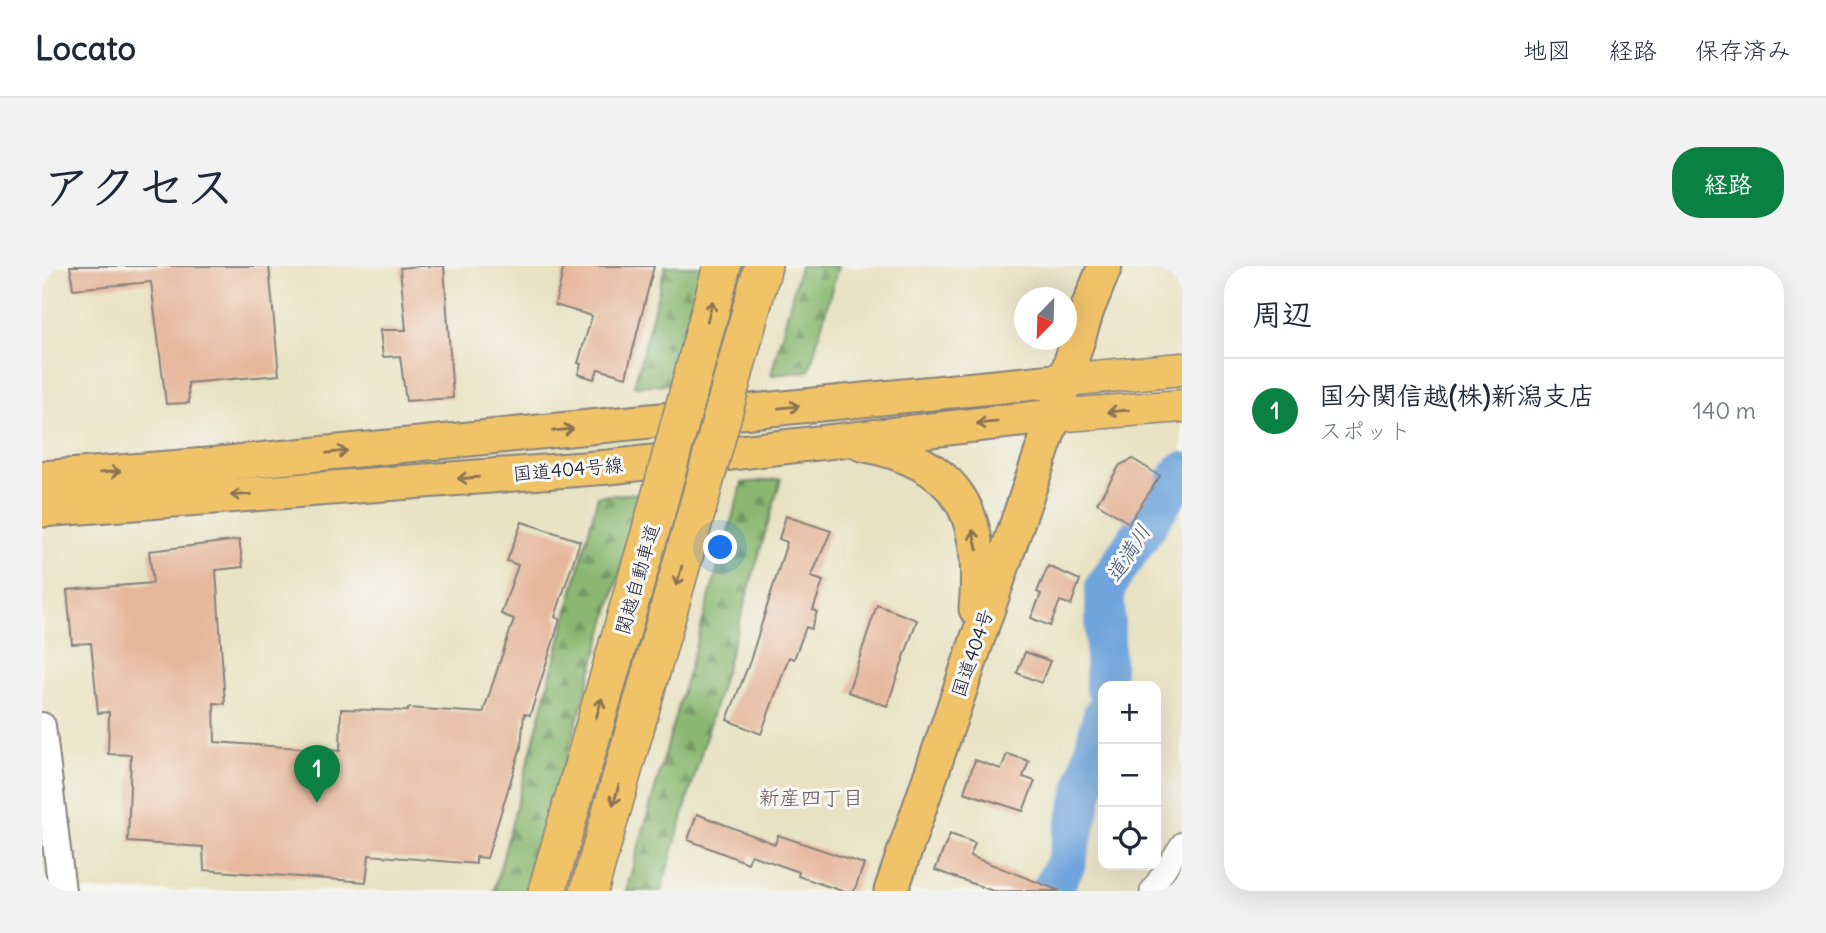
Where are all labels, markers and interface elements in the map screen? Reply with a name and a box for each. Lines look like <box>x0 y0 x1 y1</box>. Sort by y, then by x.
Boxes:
text: Locato <box>35 27 136 69</box>
text: 地図 <box>1523 35 1571 65</box>
text: 経路 <box>1609 35 1657 65</box>
text: 保存済み <box>1695 35 1791 65</box>
button: 経路 <box>1672 147 1784 218</box>
text: アクセス <box>42 156 235 217</box>
north arrow <box>1014 287 1077 350</box>
text: 周辺 <box>1252 295 1312 333</box>
one-way arrow <box>704 300 717 323</box>
text: 国分関信越(株)新潟支店 <box>1319 379 1595 412</box>
text: 1 <box>1270 396 1280 425</box>
text: 140 m <box>1693 396 1756 425</box>
one-way arrow <box>778 400 800 413</box>
one-way arrow <box>1107 405 1130 418</box>
text: スポット <box>1319 416 1411 445</box>
one-way arrow <box>976 417 998 430</box>
one-way arrow <box>551 423 574 436</box>
one-way arrow <box>325 445 347 458</box>
street label: 国道404号線 <box>512 452 624 486</box>
one-way arrow <box>98 465 121 478</box>
one-way arrow <box>457 471 480 484</box>
one-way arrow <box>230 489 253 502</box>
water label: 道満川 <box>1100 519 1156 587</box>
street label: 関越自動車道 <box>610 521 664 637</box>
one-way arrow <box>968 529 981 552</box>
your location <box>703 530 737 564</box>
one-way arrow <box>671 565 684 587</box>
street label: 国道404号 <box>946 606 998 700</box>
map controls <box>1098 681 1161 870</box>
button: + <box>1098 681 1161 744</box>
one-way arrow <box>594 697 607 719</box>
button: − <box>1098 744 1161 807</box>
pin: 1 <box>294 745 340 803</box>
one-way arrow <box>609 784 622 806</box>
district label: 新産四丁目 <box>759 784 864 811</box>
button: locate <box>1098 807 1161 870</box>

